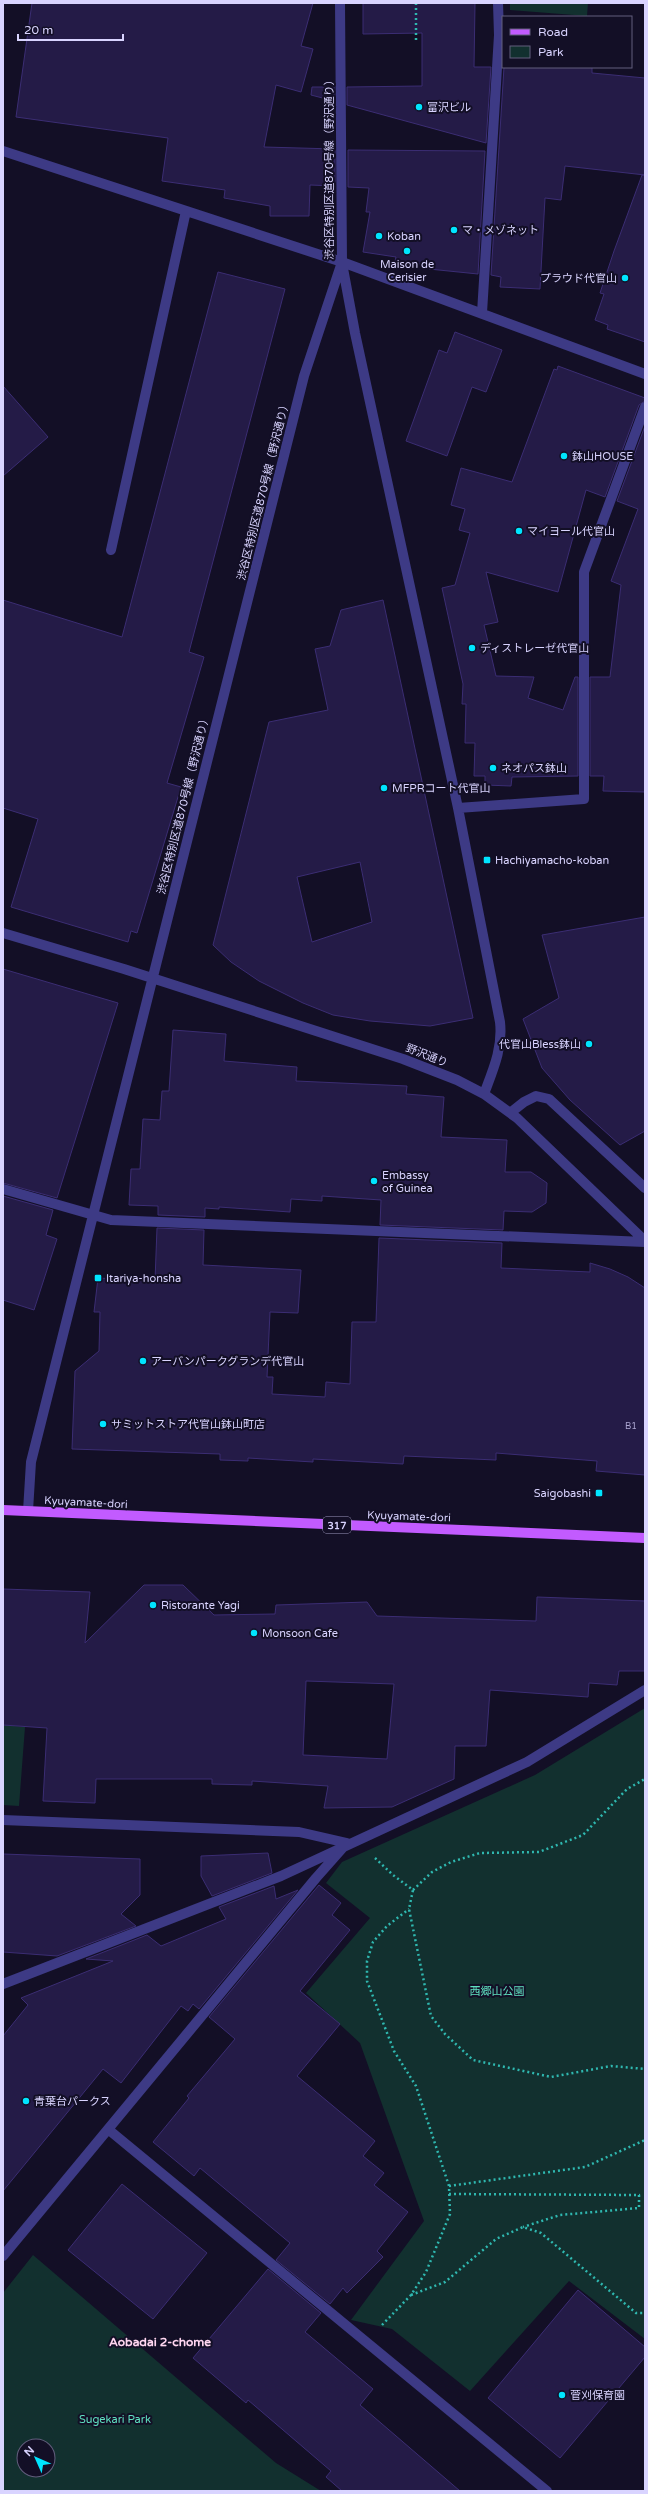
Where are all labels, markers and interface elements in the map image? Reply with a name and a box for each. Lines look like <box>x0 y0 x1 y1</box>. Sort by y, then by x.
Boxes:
scale bar <box>18 16 123 42</box>
legend <box>502 16 632 68</box>
text: 20 m <box>24 23 53 37</box>
text: Road <box>538 25 568 39</box>
text: Park <box>538 45 564 59</box>
street label: 渋谷区特別区道870号線（野沢通り） <box>323 74 336 260</box>
place label: 富沢ビル <box>427 101 471 114</box>
marker: 富沢ビル <box>414 102 424 112</box>
place label: マ・メゾネット <box>462 224 539 237</box>
marker: マ・メゾネット <box>449 225 459 235</box>
place label: Koban <box>387 230 421 243</box>
marker: Koban <box>374 231 384 241</box>
marker: Maison de Cerisier <box>402 246 412 256</box>
place label: Maison de Cerisier <box>380 258 434 284</box>
place label: プラウド代官山 <box>540 272 617 285</box>
marker: プラウド代官山 <box>620 273 630 283</box>
street label: 渋谷区特別区道870号線（野沢通り） <box>235 398 292 582</box>
place label: 鉢山HOUSE <box>572 450 633 463</box>
marker: 鉢山HOUSE <box>559 451 569 461</box>
place label: マイヨール代官山 <box>527 525 615 538</box>
marker: マイヨール代官山 <box>514 526 524 536</box>
place label: ディストレーゼ代官山 <box>480 642 589 655</box>
marker: ディストレーゼ代官山 <box>467 643 477 653</box>
street label: 渋谷区特別区道870号線（野沢通り） <box>155 712 212 896</box>
place label: ネオパス鉢山 <box>501 762 567 775</box>
marker: ネオパス鉢山 <box>488 763 498 773</box>
place label: MFPRコート代官山 <box>392 782 491 795</box>
marker: MFPRコート代官山 <box>379 783 389 793</box>
place label: Hachiyamacho-koban <box>495 854 609 867</box>
marker: Hachiyamacho-koban <box>482 855 492 865</box>
place label: 代官山Bless鉢山 <box>499 1038 581 1051</box>
marker: 代官山Bless鉢山 <box>584 1039 594 1049</box>
street label: 野沢通り <box>404 1042 450 1069</box>
place label: Embassy of Guinea <box>382 1169 433 1195</box>
marker: Embassy of Guinea <box>369 1176 379 1186</box>
place label: Itariya-honsha <box>106 1272 181 1285</box>
marker: Itariya-honsha <box>93 1273 103 1283</box>
place label: アーバンパークグランデ代官山 <box>151 1355 304 1368</box>
marker: アーバンパークグランデ代官山 <box>138 1356 148 1366</box>
place label: サミットストア代官山鉢山町店 <box>111 1418 265 1431</box>
marker: サミットストア代官山鉢山町店 <box>98 1419 108 1429</box>
house number: B1 <box>625 1421 637 1432</box>
place label: Saigobashi <box>534 1487 591 1500</box>
marker: Saigobashi <box>594 1488 604 1498</box>
street label: Kyuyamate-dori <box>44 1494 128 1511</box>
street label: Kyuyamate-dori <box>367 1509 451 1524</box>
road number: 317 <box>323 1517 351 1533</box>
place label: Ristorante Yagi <box>161 1599 240 1612</box>
marker: Ristorante Yagi <box>148 1600 158 1610</box>
place label: Monsoon Cafe <box>262 1627 338 1640</box>
marker: Monsoon Cafe <box>249 1628 259 1638</box>
park label: 西郷山公園 <box>470 1985 525 1998</box>
place label: 青葉台パークス <box>34 2095 111 2108</box>
marker: 青葉台パークス <box>21 2096 31 2106</box>
district label: Aobadai 2-chome <box>109 2335 211 2349</box>
place label: 菅刈保育園 <box>570 2389 625 2402</box>
marker: 菅刈保育園 <box>557 2390 567 2400</box>
park label: Sugekari Park <box>79 2413 151 2426</box>
north arrow <box>16 2438 56 2478</box>
text: N <box>22 2444 37 2459</box>

